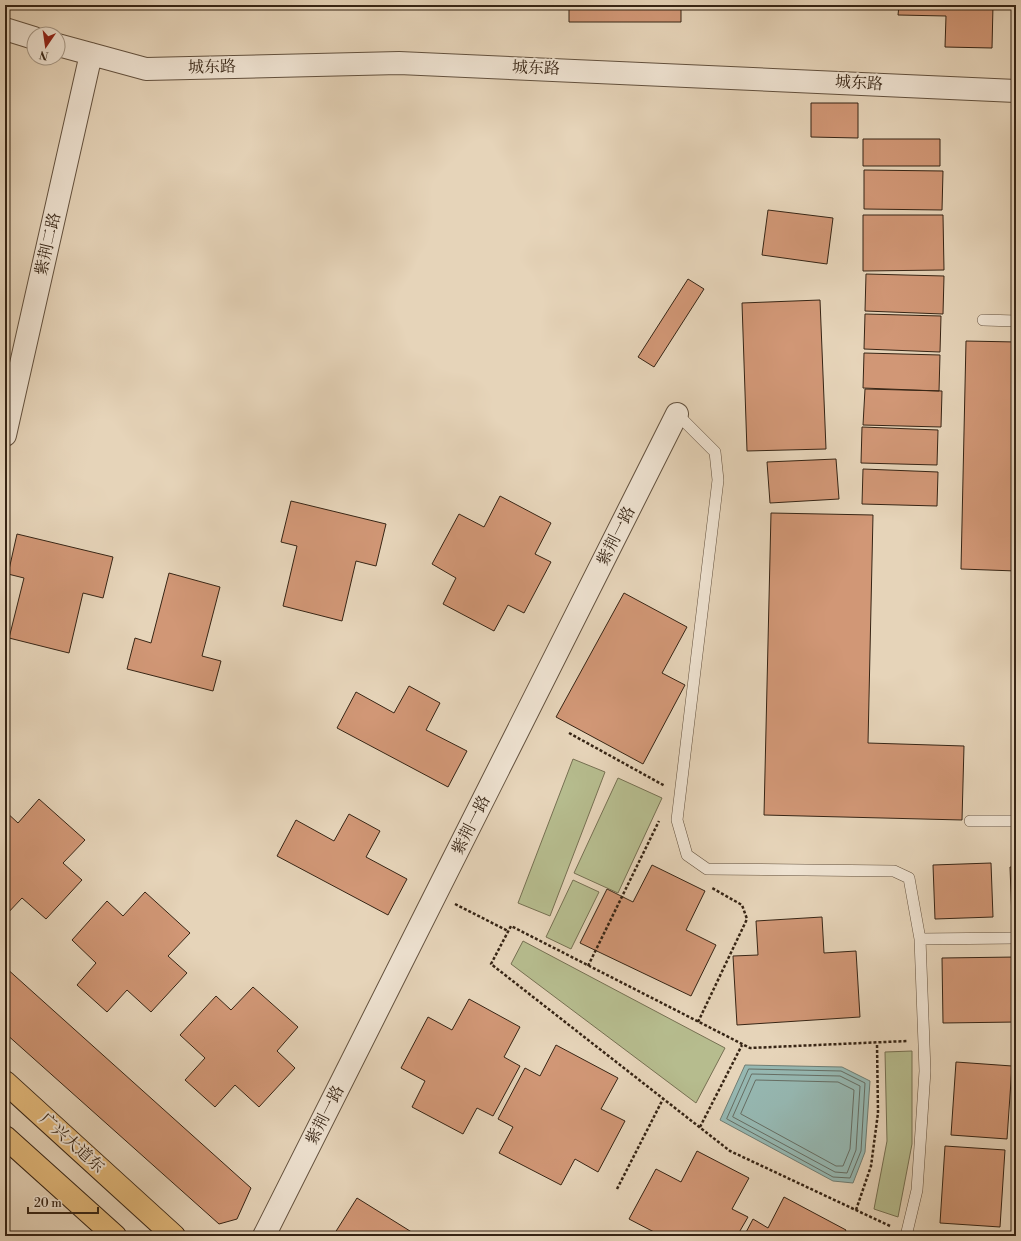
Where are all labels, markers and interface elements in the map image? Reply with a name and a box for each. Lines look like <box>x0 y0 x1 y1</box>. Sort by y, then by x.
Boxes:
north arrow <box>26 26 66 66</box>
text: N <box>38 47 50 63</box>
street label: 城东路 <box>188 57 236 77</box>
street label: 城东路 <box>512 57 560 79</box>
street label: 城东路 <box>835 72 883 94</box>
street label: 紫荆二路 <box>31 211 65 277</box>
street label: 紫荆一路 <box>593 503 639 569</box>
street label: 紫荆一路 <box>448 792 494 858</box>
street label: 紫荆一路 <box>302 1082 348 1148</box>
street label: 广兴大道东 <box>36 1109 108 1177</box>
scale bar <box>28 1189 98 1215</box>
text: 20 m <box>34 1196 62 1211</box>

